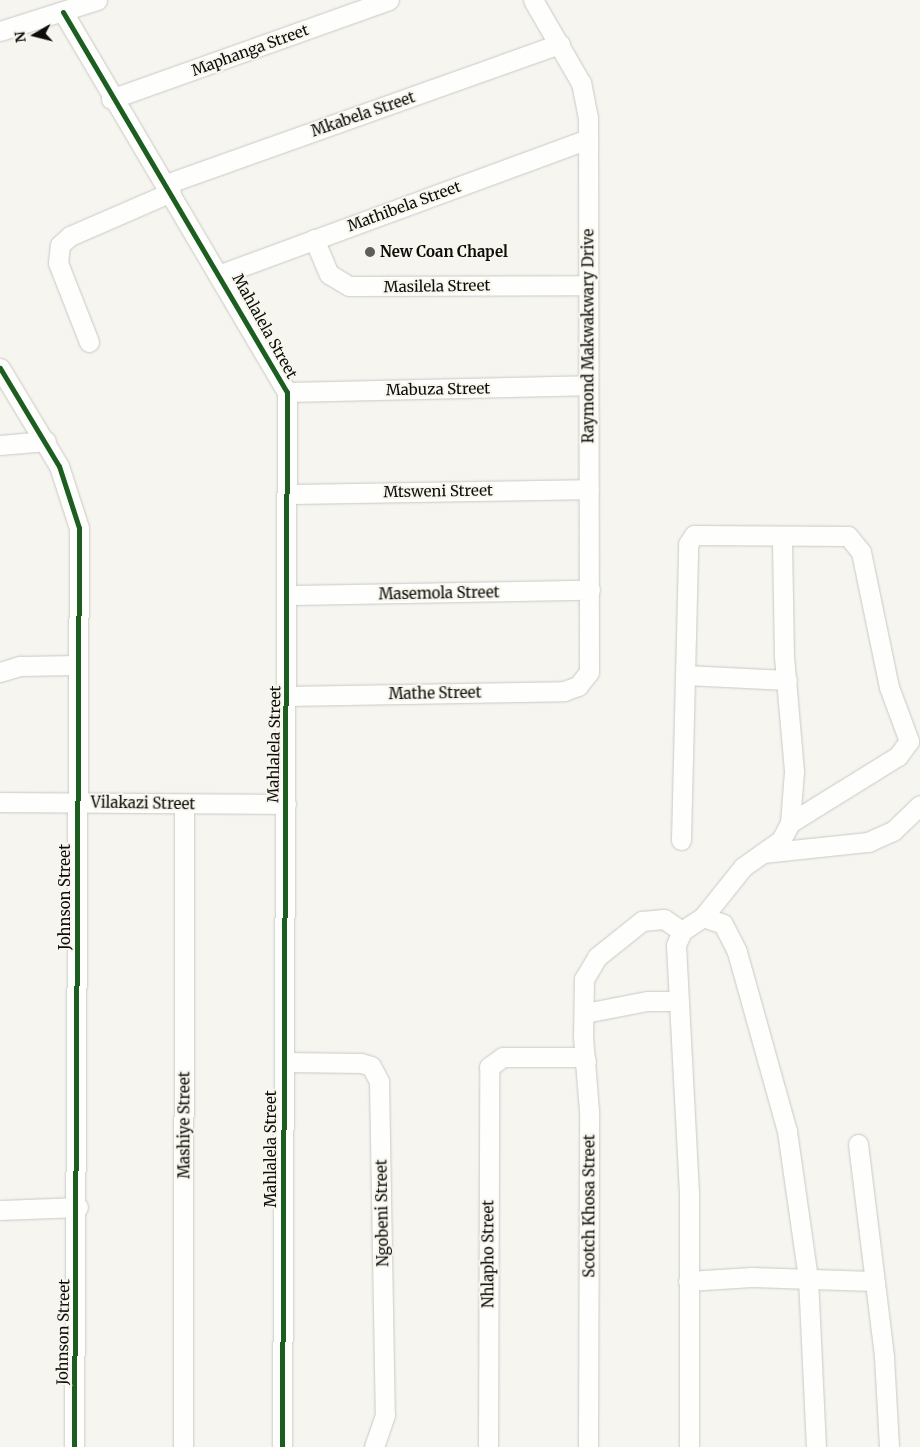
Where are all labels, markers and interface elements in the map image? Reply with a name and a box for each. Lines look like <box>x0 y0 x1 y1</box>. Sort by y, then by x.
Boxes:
north arrow <box>10 10 60 60</box>
street label: Maphanga Street <box>189 21 311 79</box>
text: N <box>10 30 30 44</box>
street label: Mkabela Street <box>309 88 417 140</box>
street label: Mathibela Street <box>345 177 463 235</box>
street label: Raymond Makwakwary Drive <box>579 229 597 443</box>
place label: New Coan Chapel <box>380 243 508 261</box>
marker: New Coan Chapel <box>364 246 376 258</box>
street label: Mahlalela Street <box>229 270 301 382</box>
street label: Masilela Street <box>384 276 490 296</box>
street label: Mabuza Street <box>386 379 490 399</box>
street label: Mtsweni Street <box>383 481 493 501</box>
street label: Masemola Street <box>378 583 500 603</box>
street label: Mathe Street <box>388 683 482 703</box>
street label: Mahlalela Street <box>264 685 284 803</box>
street label: Vilakazi Street <box>91 793 195 813</box>
street label: Johnson Street <box>56 844 74 950</box>
street label: Mashiye Street <box>175 1071 193 1179</box>
street label: Mahlalela Street <box>262 1090 280 1208</box>
street label: Scotch Khosa Street <box>580 1134 598 1278</box>
street label: Ngobeni Street <box>372 1159 392 1267</box>
street label: Nhlapho Street <box>479 1200 497 1308</box>
street label: Johnson Street <box>53 1279 73 1385</box>

